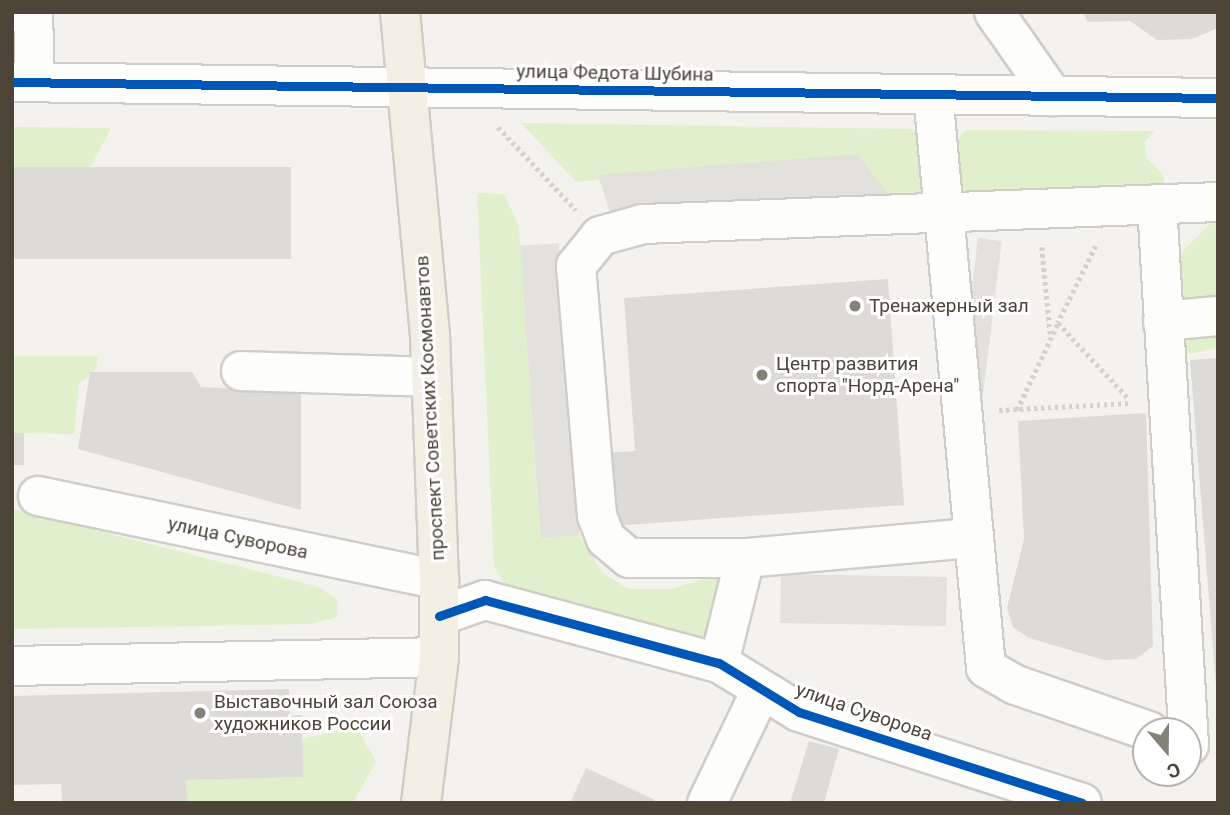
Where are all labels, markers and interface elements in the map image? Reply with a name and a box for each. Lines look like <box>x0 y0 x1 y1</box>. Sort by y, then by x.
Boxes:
street label: улица Федота Шубина <box>516 60 714 86</box>
street label: проспект Советских Космонавтов <box>411 255 449 561</box>
place label: Тренажерный зал <box>869 295 1029 317</box>
marker: Тренажерный зал <box>847 298 863 314</box>
place label: Центр развития спорта "Норд-Арена" <box>776 353 959 397</box>
marker: Центр развития спорта "Норд-Арена" <box>754 367 770 383</box>
street label: улица Суворова <box>166 512 310 564</box>
street label: улица Суворова <box>793 678 935 746</box>
place label: Выставочный зал Союза художников России <box>214 691 438 735</box>
marker: Выставочный зал Союза художников России <box>192 705 208 721</box>
north arrow <box>1132 717 1202 787</box>
text: С <box>1164 757 1183 783</box>

